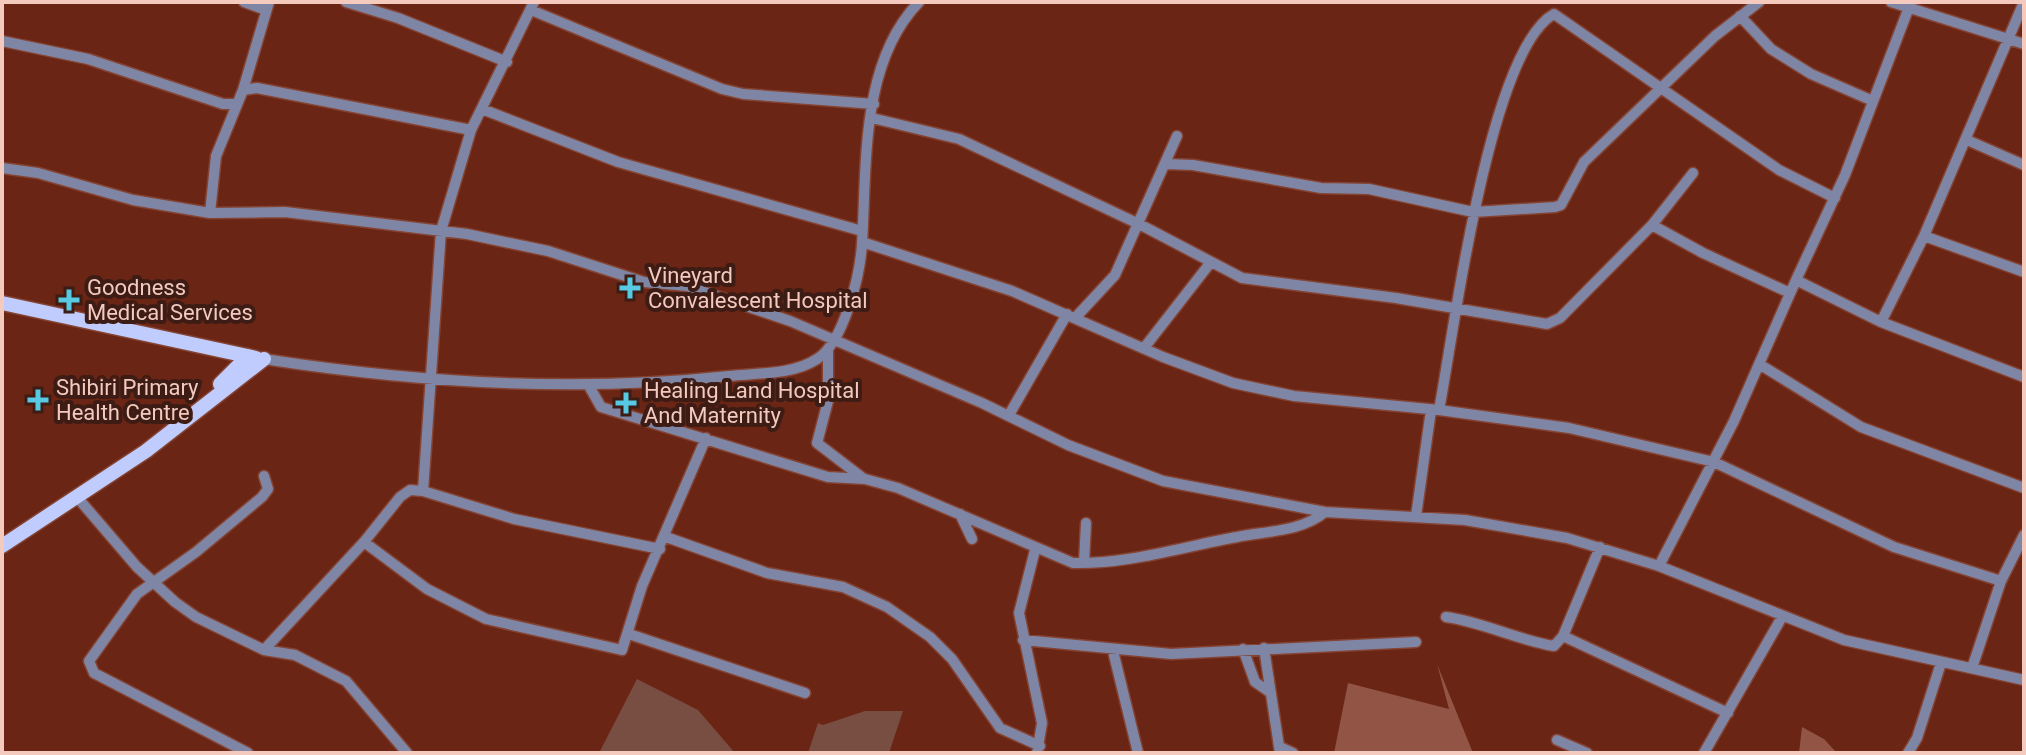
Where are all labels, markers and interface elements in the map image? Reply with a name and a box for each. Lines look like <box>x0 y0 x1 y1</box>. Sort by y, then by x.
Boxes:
place label: Vineyard Convalescent Hospital <box>648 263 868 313</box>
place label: Goodness Medical Services <box>87 275 253 325</box>
marker: Vineyard Convalescent Hospital <box>619 277 641 299</box>
marker: Goodness Medical Services <box>58 289 80 311</box>
place label: Shibiri Primary Health Centre <box>56 375 199 425</box>
place label: Healing Land Hospital And Maternity <box>644 378 860 428</box>
marker: Shibiri Primary Health Centre <box>27 389 49 411</box>
marker: Healing Land Hospital And Maternity <box>615 392 637 414</box>

